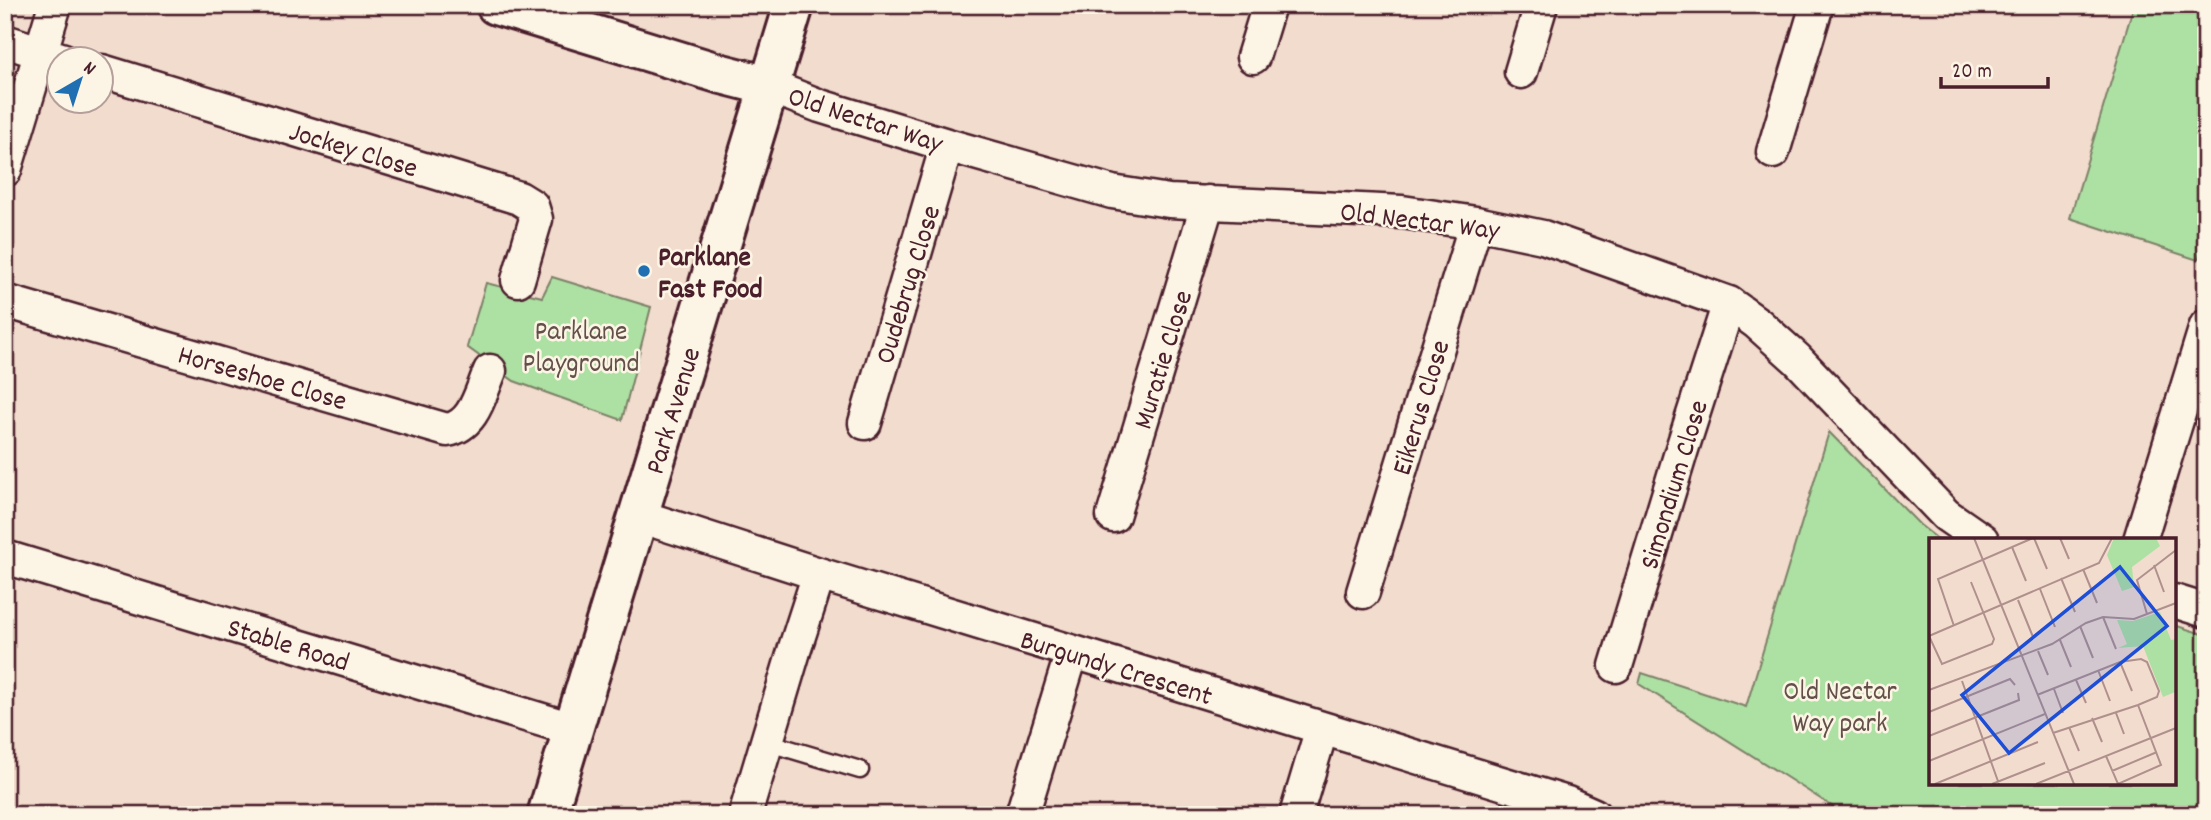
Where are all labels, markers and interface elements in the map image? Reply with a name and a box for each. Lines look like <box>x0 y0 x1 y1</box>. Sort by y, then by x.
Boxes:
north arrow <box>46 46 116 116</box>
scale bar <box>1941 46 2048 90</box>
text: N <box>76 56 101 83</box>
text: 20 m <box>1952 58 1992 88</box>
street label: Old Nectar Way <box>782 79 948 167</box>
street label: Jockey Close <box>283 114 422 191</box>
street label: Old Nectar Way <box>1337 194 1502 254</box>
street label: Oudebrug Close <box>868 201 954 370</box>
place label: Parklane Fast Food <box>658 240 763 312</box>
marker: Parklane Fast Food <box>636 263 652 279</box>
street label: Muratie Close <box>1126 286 1206 435</box>
park label: Parklane Playground <box>522 314 640 386</box>
street label: Eikerus Close <box>1384 336 1463 481</box>
street label: Horseshoe Close <box>172 338 351 424</box>
street label: Park Avenue <box>638 343 714 480</box>
street label: Simondium Close <box>1632 396 1722 575</box>
inset map <box>1929 538 2176 785</box>
street label: Stable Road <box>222 610 353 685</box>
street label: Burgundy Crescent <box>1015 623 1217 719</box>
park label: Old Nectar Way park <box>1783 674 1897 746</box>

